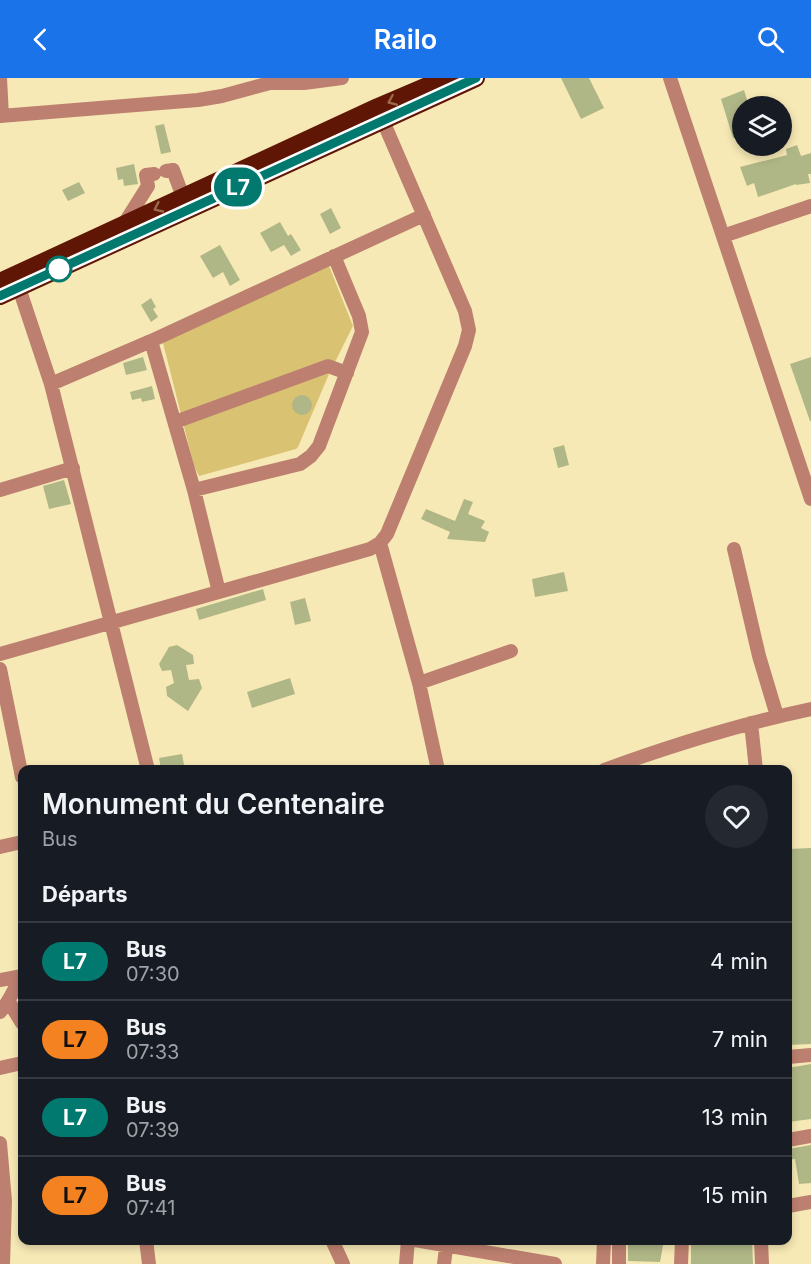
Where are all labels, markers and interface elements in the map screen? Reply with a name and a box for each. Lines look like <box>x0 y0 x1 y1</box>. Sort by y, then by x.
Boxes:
icon: back <box>24 23 57 56</box>
text: Railo <box>374 23 437 56</box>
icon: search <box>754 23 787 56</box>
one-way arrow <box>388 94 399 106</box>
map controls <box>732 96 792 156</box>
button: layers <box>732 96 792 156</box>
line badge: L7 <box>211 168 265 206</box>
text: L7 <box>226 175 250 200</box>
one-way arrow <box>153 201 164 213</box>
unlabelled marker <box>46 256 72 282</box>
button: heart <box>705 785 768 848</box>
text: Monument du Centenaire <box>42 787 385 821</box>
text: Bus <box>42 827 77 851</box>
text: Départs <box>42 881 127 907</box>
text: Bus <box>126 936 167 962</box>
text: 4 min <box>710 948 768 974</box>
text: L7 <box>63 949 87 974</box>
text: 07:30 <box>126 962 180 986</box>
text: Bus <box>126 1014 167 1040</box>
text: 7 min <box>712 1026 768 1052</box>
text: L7 <box>63 1027 87 1052</box>
text: 07:33 <box>126 1040 179 1064</box>
text: Bus <box>126 1092 167 1118</box>
text: 13 min <box>702 1104 768 1130</box>
text: L7 <box>63 1105 87 1130</box>
text: 07:39 <box>126 1118 179 1142</box>
text: Bus <box>126 1170 167 1196</box>
text: 15 min <box>702 1182 768 1208</box>
text: L7 <box>63 1183 87 1208</box>
text: 07:41 <box>126 1196 175 1220</box>

